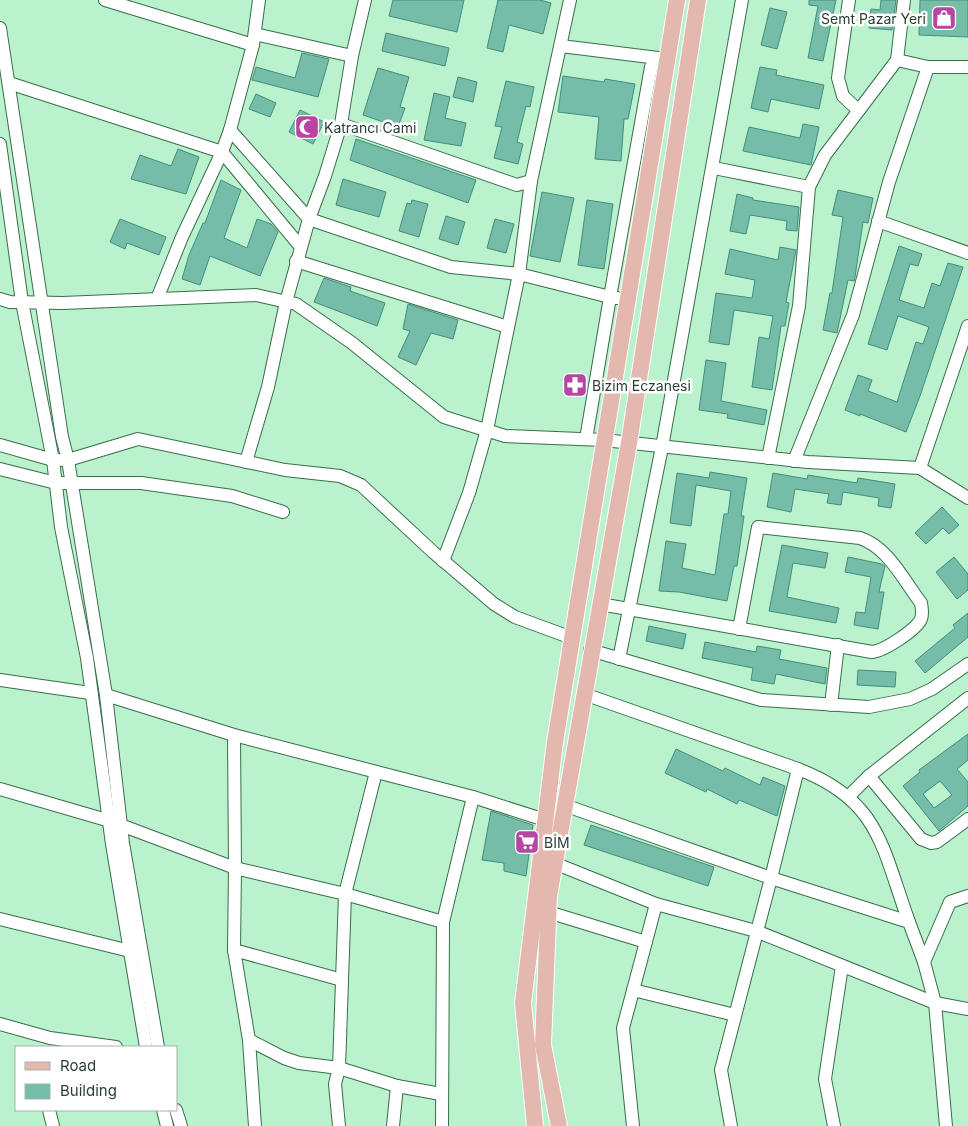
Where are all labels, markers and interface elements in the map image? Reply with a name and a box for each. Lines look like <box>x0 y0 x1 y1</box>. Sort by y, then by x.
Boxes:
shop icon: Semt Pazar Yeri <box>931 5 957 31</box>
place label: Semt Pazar Yeri <box>821 10 926 27</box>
mosque icon: Katrancı Cami <box>294 114 320 140</box>
place label: Katrancı Cami <box>324 119 416 136</box>
pharmacy icon: Bizim Eczanesi <box>562 372 588 398</box>
place label: Bizim Eczanesi <box>592 377 691 394</box>
supermarket icon: BİM <box>514 829 540 855</box>
place label: BİM <box>544 834 570 851</box>
legend <box>15 1046 178 1111</box>
text: Road <box>60 1056 96 1075</box>
text: Building <box>60 1081 117 1100</box>

